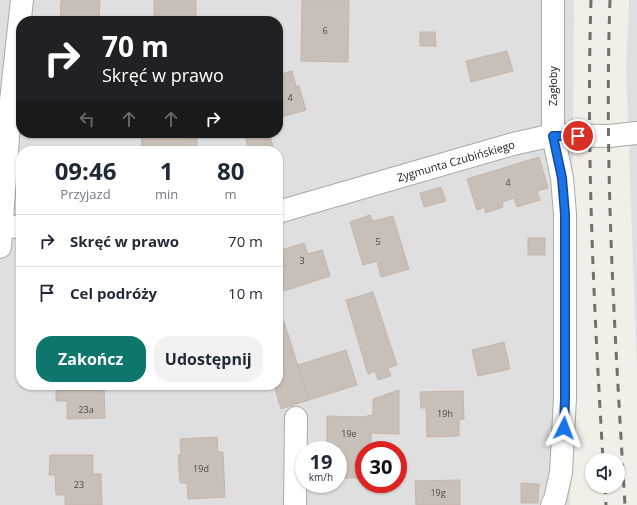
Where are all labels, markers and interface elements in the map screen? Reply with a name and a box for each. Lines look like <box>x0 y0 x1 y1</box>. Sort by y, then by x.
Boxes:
house number: 6 <box>322 24 328 37</box>
text: 70 m <box>102 27 169 65</box>
icon: right <box>36 32 88 84</box>
text: Skręć w prawo <box>102 63 224 87</box>
street label: Zagłoby <box>545 66 560 106</box>
house number: 4 <box>287 91 293 104</box>
icon: left <box>76 108 98 130</box>
icon: ahead <box>118 108 140 130</box>
icon: ahead <box>160 108 182 130</box>
icon: right <box>202 108 224 130</box>
pin <box>561 119 595 153</box>
icon: arrive <box>567 125 589 147</box>
street label: Zygmunta Czubińskiego <box>395 136 517 185</box>
text: 09:46 <box>55 154 116 187</box>
text: 1 <box>160 154 174 187</box>
text: 80 <box>217 154 244 187</box>
house number: 4 <box>505 176 511 189</box>
text: Przyjazd <box>60 185 111 203</box>
text: min <box>155 185 178 203</box>
text: m <box>225 185 237 203</box>
icon: right <box>36 230 58 252</box>
text: Skręć w prawo <box>70 231 179 251</box>
text: 70 m <box>228 231 263 251</box>
house number: 5 <box>375 235 381 248</box>
house number: 3 <box>299 254 305 267</box>
icon: arrive <box>36 282 58 304</box>
text: Cel podróży <box>70 283 157 303</box>
text: 10 m <box>228 283 263 303</box>
button: Zakończ <box>36 336 146 382</box>
button: Udostępnij <box>154 336 263 382</box>
house number: 23a <box>78 403 94 416</box>
house number: 19h <box>437 407 453 420</box>
position arrow <box>543 407 585 449</box>
house number: 19e <box>341 427 357 440</box>
speed limit sign: 30 <box>355 441 407 493</box>
text: 19 <box>310 448 332 475</box>
map controls <box>585 453 625 493</box>
button: sound <box>585 453 625 493</box>
house number: 19d <box>193 462 209 475</box>
text: km/h <box>309 470 333 484</box>
house number: 23 <box>74 478 84 491</box>
house number: 19g <box>430 486 446 499</box>

